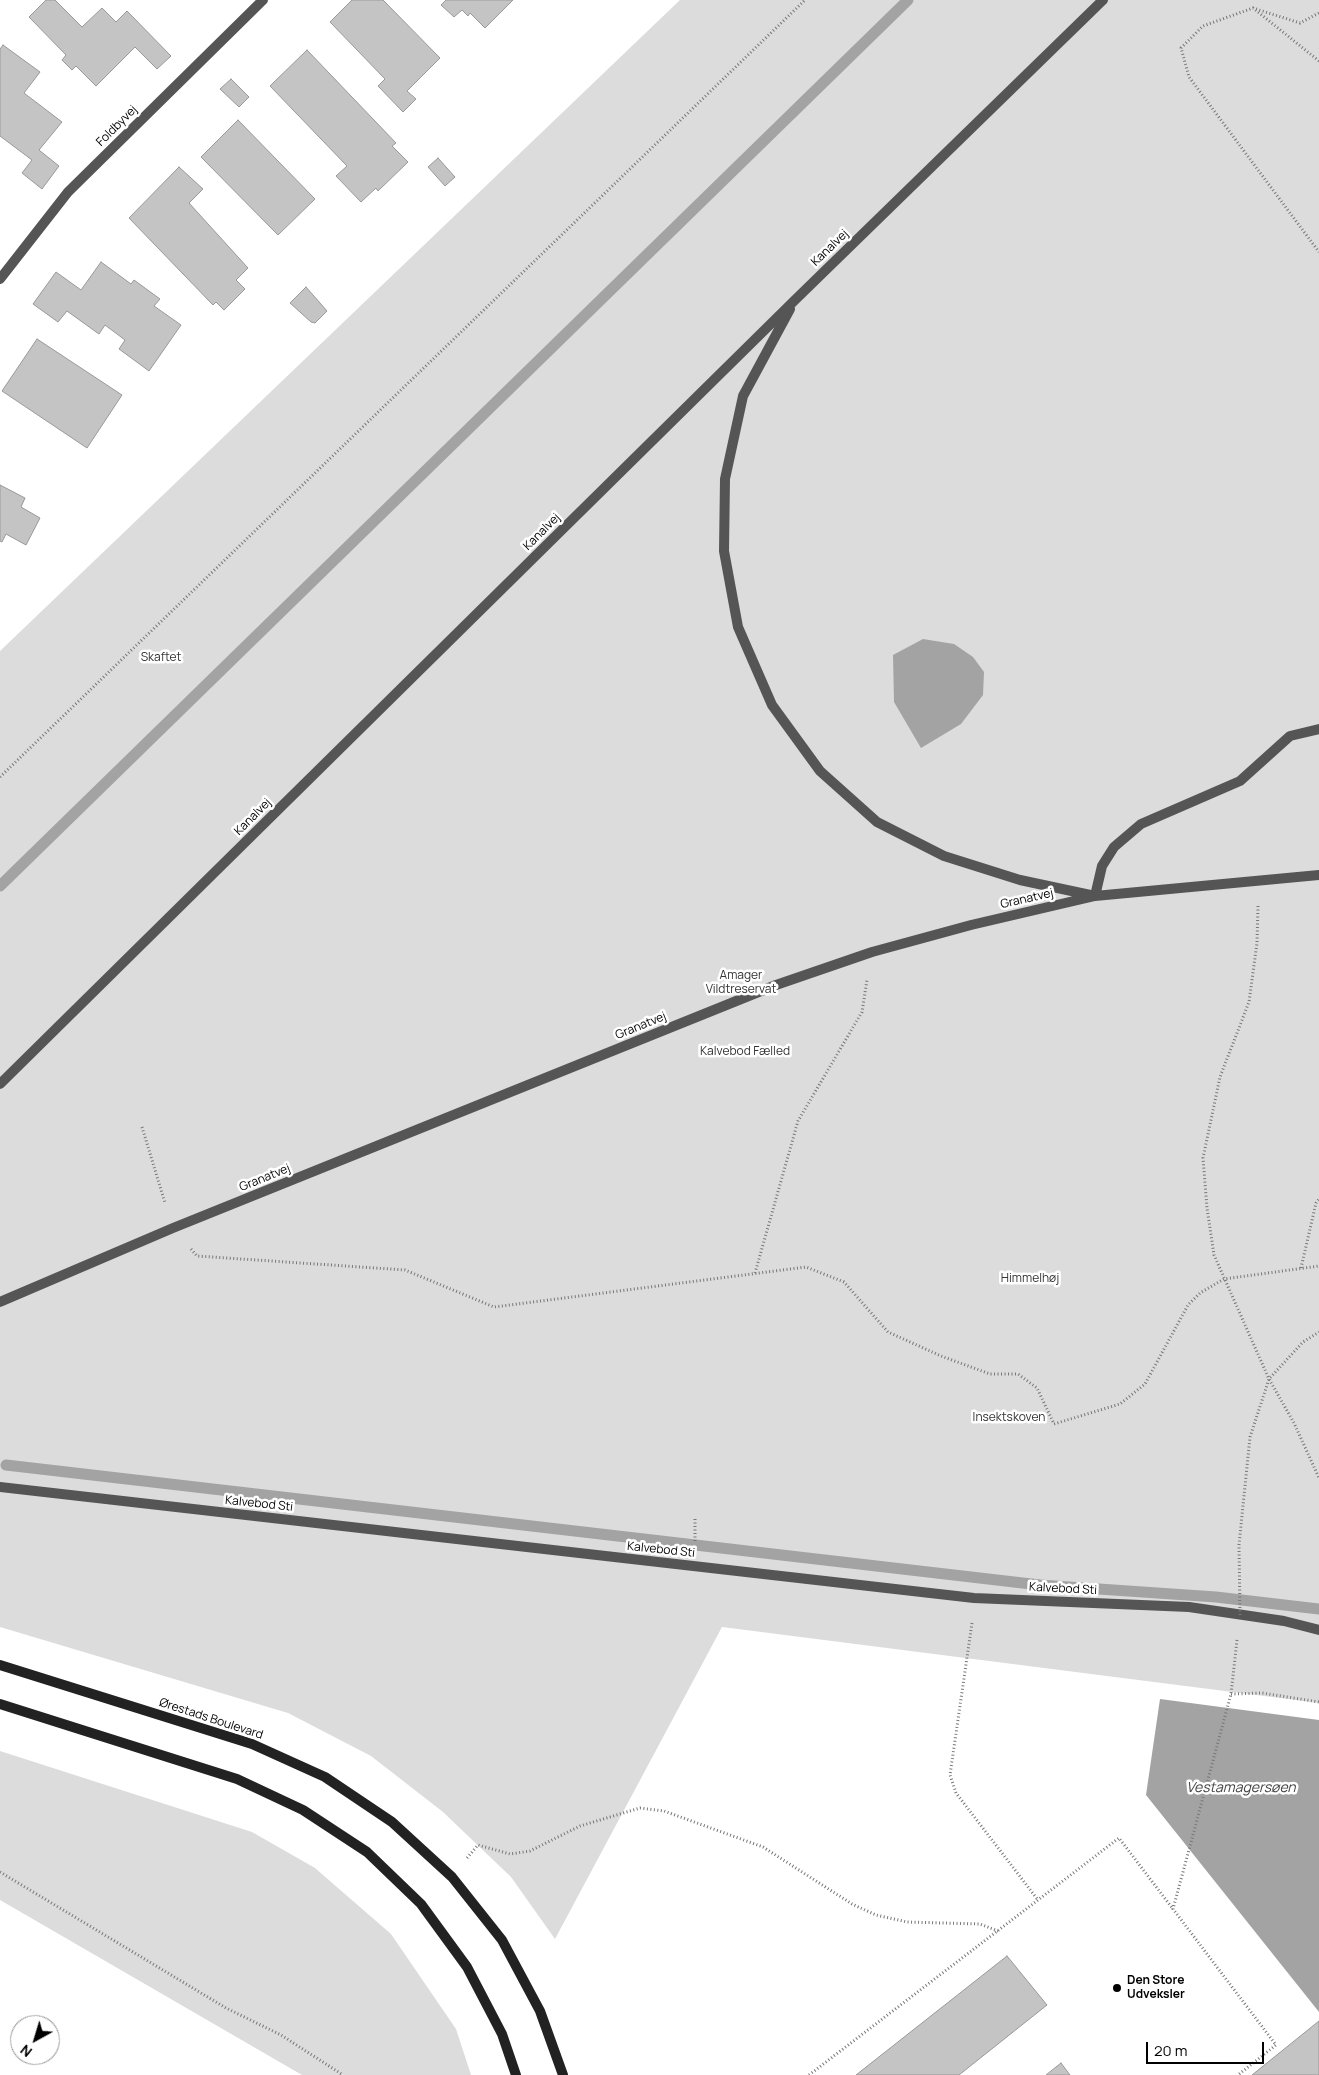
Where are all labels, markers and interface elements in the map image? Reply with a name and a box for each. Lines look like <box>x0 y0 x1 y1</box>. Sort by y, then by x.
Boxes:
street label: Foldbyvej <box>94 103 140 149</box>
street label: Kanalvej <box>808 227 852 269</box>
street label: Kanalvej <box>521 511 563 553</box>
park label: Skaftet <box>141 651 181 665</box>
street label: Kanalvej <box>232 796 274 838</box>
street label: Granatvej <box>999 886 1055 912</box>
park label: Amager Vildtreservat <box>706 969 776 997</box>
street label: Granatvej <box>613 1009 669 1043</box>
park label: Kalvebod Fælled <box>700 1045 790 1059</box>
street label: Granatvej <box>237 1161 293 1195</box>
park label: Himmelhøj <box>1001 1272 1059 1286</box>
park label: Insektskoven <box>973 1411 1045 1425</box>
street label: Kalvebod Sti <box>224 1493 294 1515</box>
street label: Kalvebod Sti <box>626 1539 696 1561</box>
street label: Kalvebod Sti <box>1029 1580 1097 1598</box>
street label: Ørestads Boulevard <box>157 1695 265 1743</box>
water label: Vestamagersøen <box>1186 1780 1296 1796</box>
place label: Den Store Udveksler <box>1127 1974 1185 2002</box>
marker: Den Store Udveksler <box>1111 1982 1123 1994</box>
north arrow <box>10 2015 60 2065</box>
scale bar <box>1149 2032 1266 2064</box>
text: 20 m <box>1154 2040 1187 2061</box>
text: N <box>16 2041 36 2062</box>

